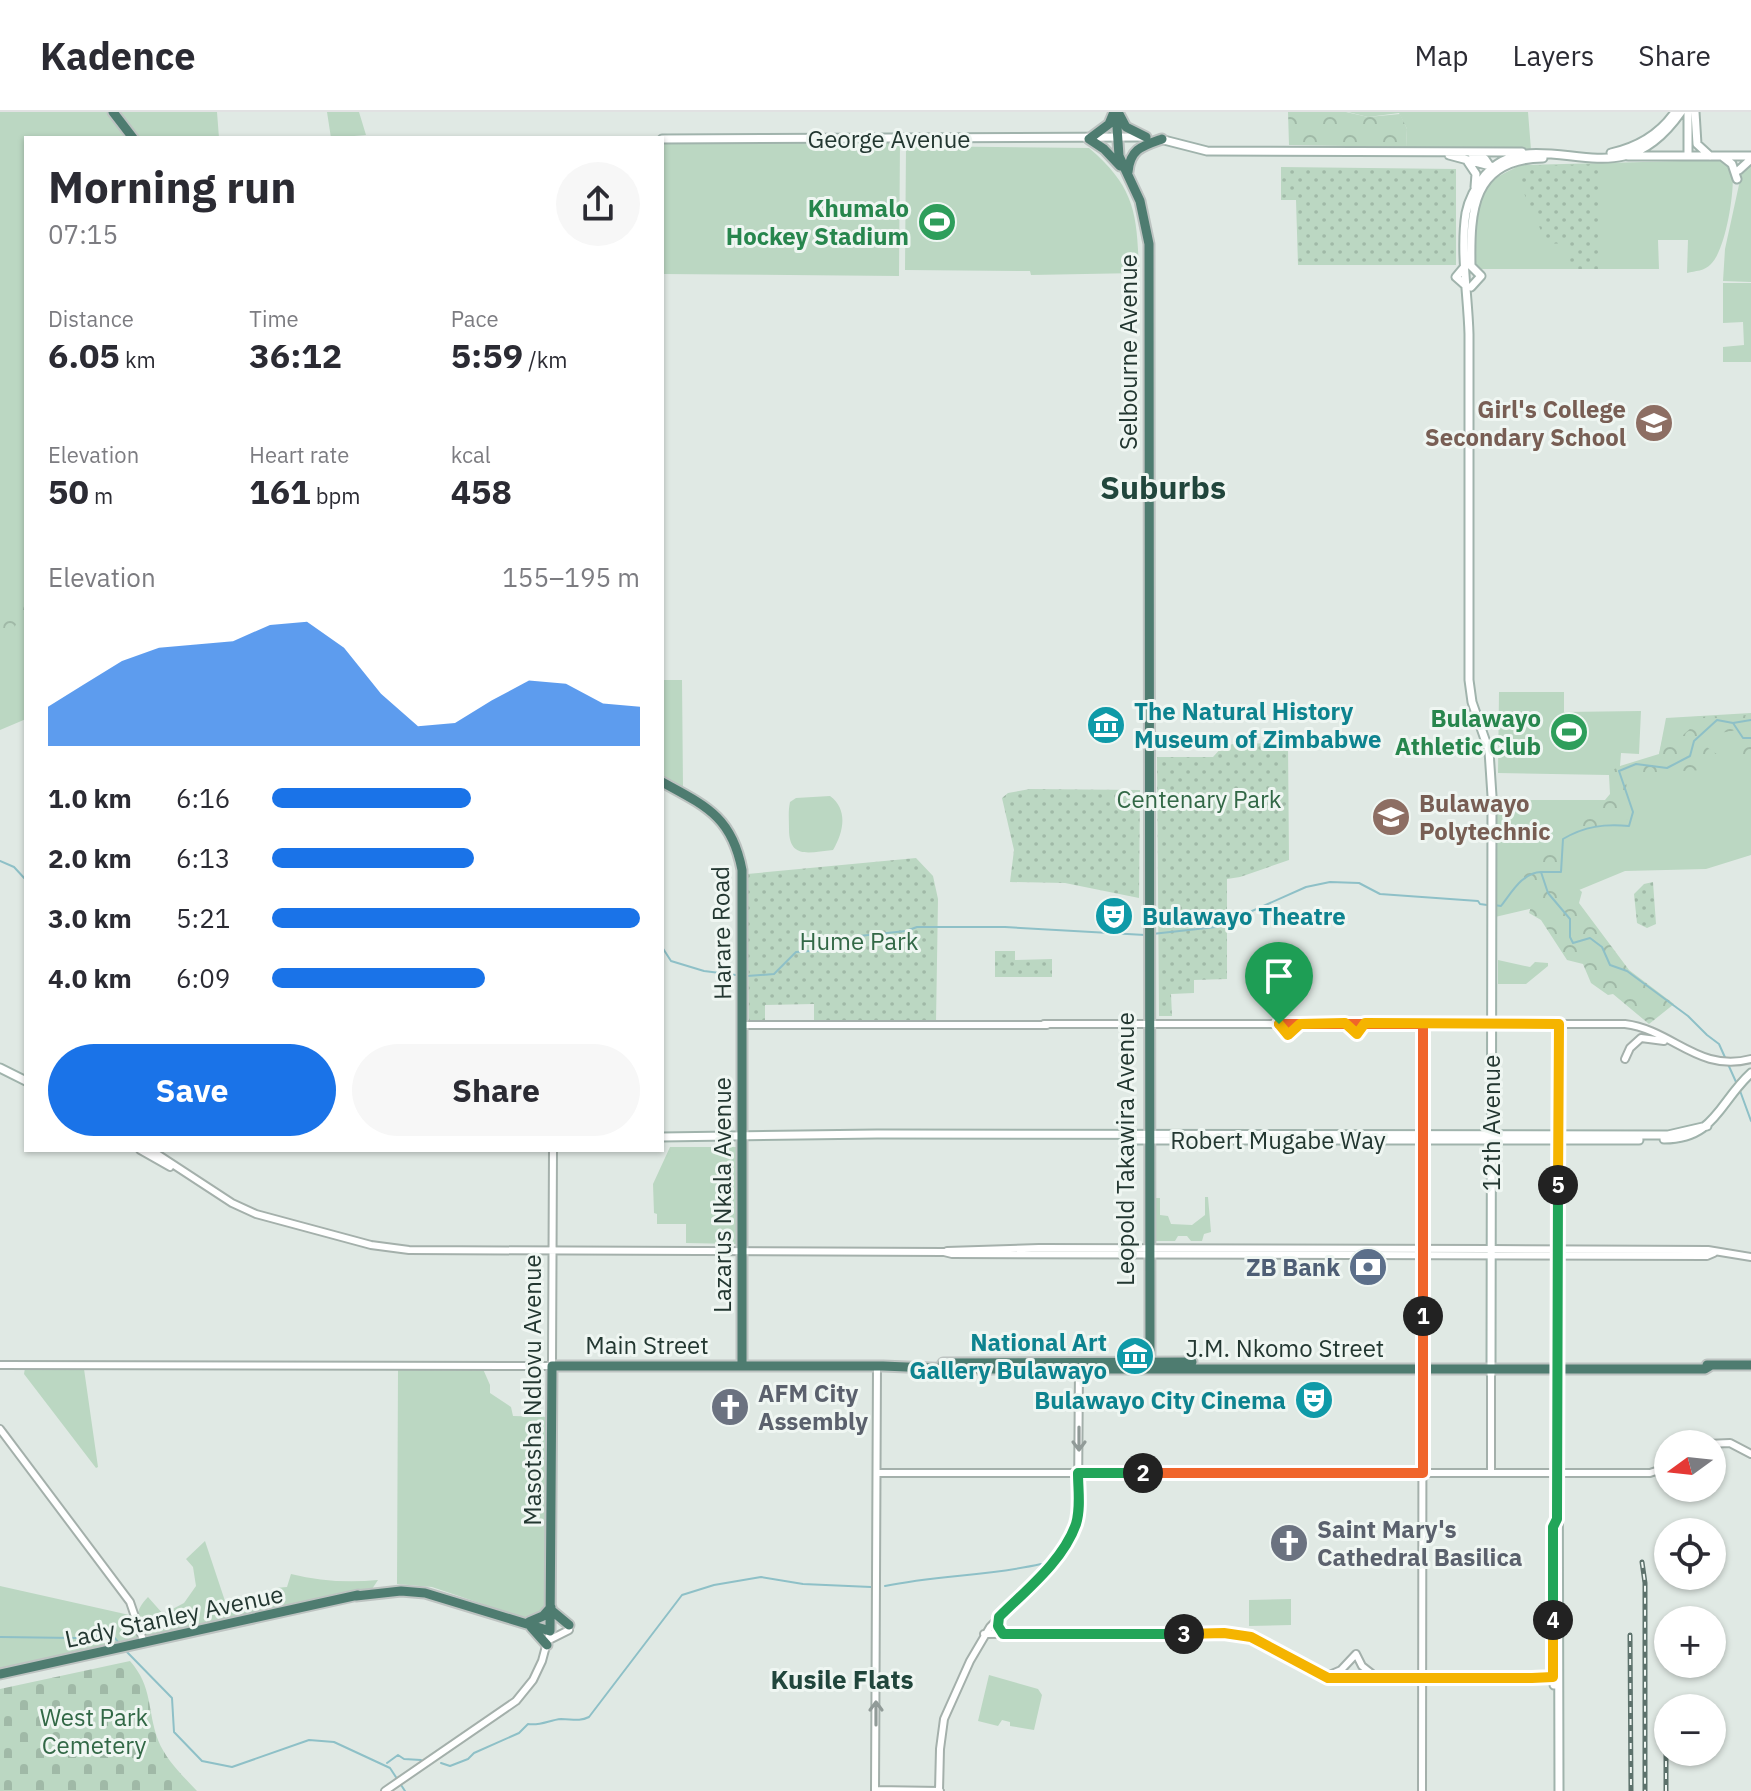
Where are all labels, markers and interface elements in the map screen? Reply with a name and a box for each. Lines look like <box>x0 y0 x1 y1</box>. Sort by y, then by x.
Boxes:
text: Kadence <box>40 31 196 80</box>
text: Map <box>1414 37 1468 74</box>
text: Layers <box>1512 37 1594 74</box>
text: Share <box>1638 37 1711 74</box>
street label: George Avenue <box>807 123 971 155</box>
text: Morning run <box>48 158 297 215</box>
button: share <box>556 162 640 246</box>
place label: Khumalo Hockey Stadium <box>726 192 909 252</box>
sports icon: Khumalo Hockey Stadium <box>916 201 958 243</box>
text: 07:15 <box>48 217 118 251</box>
street label: Selbourne Avenue <box>1112 254 1144 450</box>
text: Distance <box>48 304 134 333</box>
text: Time <box>249 304 299 333</box>
text: Pace <box>451 304 499 333</box>
text: 6.05 <box>48 333 120 377</box>
text: 36:12 <box>249 333 342 377</box>
text: 5:59 <box>451 333 523 377</box>
text: km <box>120 345 156 374</box>
text: /km <box>523 345 568 374</box>
place label: Girl's College Secondary School <box>1425 393 1626 453</box>
school or university icon: Girl's College Secondary School <box>1633 402 1675 444</box>
text: Elevation <box>48 440 139 469</box>
text: Heart rate <box>249 440 349 469</box>
text: kcal <box>451 440 491 469</box>
district label: Suburbs <box>1100 466 1226 508</box>
text: 50 <box>48 469 89 513</box>
text: 161 <box>249 469 311 513</box>
text: 458 <box>451 469 512 513</box>
text: m <box>89 481 113 510</box>
text: bpm <box>311 481 360 510</box>
text: Elevation <box>48 560 156 594</box>
text: 155–195 m <box>502 560 640 594</box>
place label: The Natural History Museum of Zimbabwe <box>1134 695 1382 755</box>
place label: Bulawayo Athletic Club <box>1395 702 1541 762</box>
museum icon: The Natural History Museum of Zimbabwe <box>1085 704 1127 746</box>
sports icon: Bulawayo Athletic Club <box>1548 711 1590 753</box>
text: 1.0 km <box>48 781 132 815</box>
text: 6:16 <box>176 781 230 815</box>
park label: Centenary Park <box>1117 783 1282 815</box>
place label: Bulawayo Polytechnic <box>1419 787 1551 847</box>
school or university icon: Bulawayo Polytechnic <box>1370 796 1412 838</box>
text: 2.0 km <box>48 841 132 875</box>
text: 6:13 <box>176 841 230 875</box>
street label: Harare Road <box>704 866 738 1000</box>
theatre icon: Bulawayo Theatre <box>1093 895 1135 937</box>
place label: Bulawayo Theatre <box>1142 900 1346 932</box>
text: 3.0 km <box>48 901 132 935</box>
text: 5:21 <box>176 901 230 935</box>
park label: Hume Park <box>800 925 919 957</box>
pin <box>1245 942 1313 1024</box>
icon: arrive <box>1257 954 1301 998</box>
text: 4.0 km <box>48 961 132 995</box>
text: 6:09 <box>176 961 230 995</box>
street label: Leopold Takawira Avenue <box>1109 1012 1141 1286</box>
button: Save <box>48 1044 336 1136</box>
button: Share <box>352 1044 640 1136</box>
street label: 12th Avenue <box>1475 1055 1507 1191</box>
street label: Lazarus Nkala Avenue <box>706 1077 738 1313</box>
street label: Robert Mugabe Way <box>1170 1124 1386 1156</box>
pin: 5 <box>1538 1165 1578 1205</box>
text: 5 <box>1551 1170 1565 1199</box>
bank icon: ZB Bank <box>1347 1246 1389 1288</box>
place label: ZB Bank <box>1246 1251 1340 1283</box>
street label: Masotsha Ndlovu Avenue <box>516 1254 548 1526</box>
pin: 1 <box>1403 1296 1443 1336</box>
text: 1 <box>1416 1301 1430 1330</box>
place label: National Art Gallery Bulawayo <box>909 1326 1107 1386</box>
street label: Main Street <box>585 1329 709 1361</box>
street label: J.M. Nkomo Street <box>1186 1332 1384 1364</box>
museum icon: National Art Gallery Bulawayo <box>1114 1335 1156 1377</box>
place label: AFM City Assembly <box>758 1377 868 1437</box>
theatre icon: Bulawayo City Cinema <box>1293 1379 1335 1421</box>
place label: Bulawayo City Cinema <box>1034 1384 1286 1416</box>
church icon: AFM City Assembly <box>709 1386 751 1428</box>
one-way arrow <box>1071 1425 1087 1452</box>
north arrow <box>1654 1430 1726 1502</box>
map controls <box>1654 1430 1726 1766</box>
pin: 2 <box>1123 1453 1163 1493</box>
text: 2 <box>1136 1458 1150 1487</box>
place label: Saint Mary's Cathedral Basilica <box>1317 1513 1523 1573</box>
button: locate <box>1654 1518 1726 1590</box>
church icon: Saint Mary's Cathedral Basilica <box>1268 1522 1310 1564</box>
street label: Lady Stanley Avenue <box>62 1577 286 1655</box>
pin: 4 <box>1533 1600 1573 1640</box>
text: 4 <box>1546 1605 1560 1634</box>
button: + <box>1654 1606 1726 1678</box>
pin: 3 <box>1164 1614 1204 1654</box>
text: 3 <box>1177 1619 1191 1648</box>
district label: Kusile Flats <box>770 1662 914 1696</box>
button: − <box>1654 1694 1726 1766</box>
one-way arrow <box>868 1700 884 1727</box>
park label: West Park Cemetery <box>40 1701 149 1761</box>

